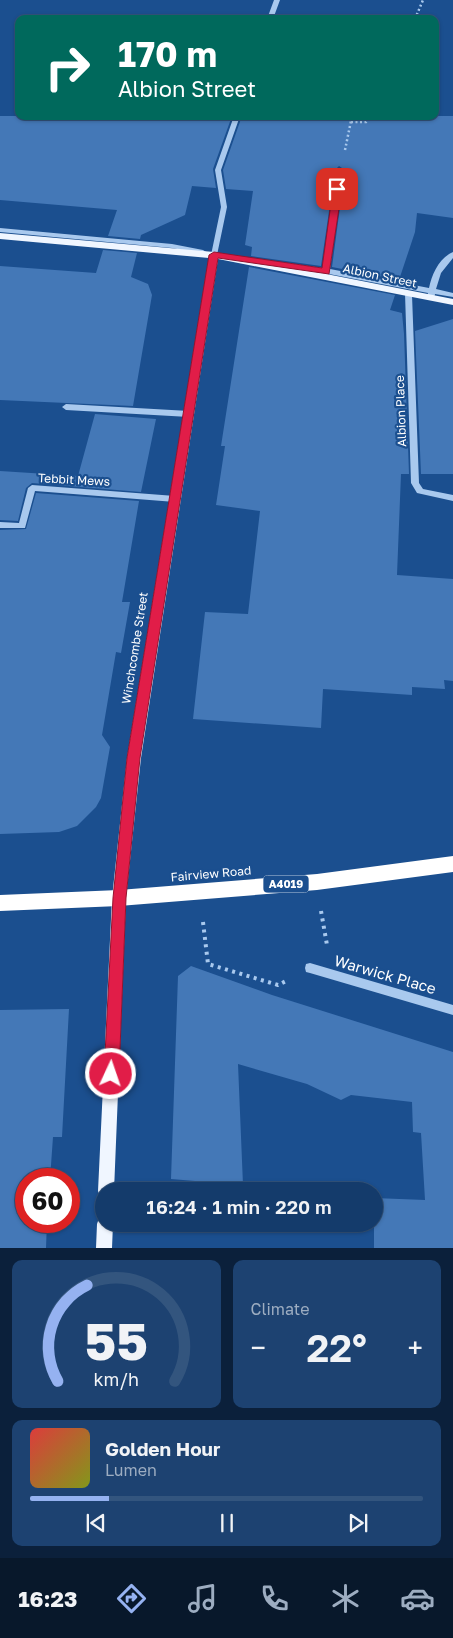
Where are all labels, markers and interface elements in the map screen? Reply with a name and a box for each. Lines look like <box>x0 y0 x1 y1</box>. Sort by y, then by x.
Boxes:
text: 170 m <box>118 33 217 75</box>
icon: right <box>35 35 100 100</box>
text: Albion Street <box>118 75 256 102</box>
pin <box>316 168 358 210</box>
icon: arrive <box>323 175 351 203</box>
street label: Albion Street <box>342 260 419 291</box>
street label: Albion Place <box>392 375 409 447</box>
street label: Tebbit Mews <box>38 470 111 489</box>
street label: Winchcombe Street <box>118 591 151 705</box>
street label: Fairview Road <box>170 863 252 884</box>
road number: A4019 <box>264 876 308 892</box>
street label: Warwick Place <box>332 951 438 997</box>
position arrow <box>84 1047 136 1099</box>
speed limit sign: 60 <box>15 1168 80 1233</box>
text: 16:24 · 1 min · 220 m <box>146 1195 332 1218</box>
text: Climate <box>251 1299 310 1319</box>
text: 55 <box>85 1309 148 1371</box>
text: 22° <box>307 1325 367 1370</box>
text: − <box>251 1331 266 1364</box>
text: + <box>408 1331 423 1364</box>
text: km/h <box>94 1368 139 1390</box>
text: Golden Hour <box>105 1437 220 1460</box>
text: Lumen <box>105 1460 157 1480</box>
icon: previous <box>82 1509 110 1537</box>
icon: pause <box>213 1509 241 1537</box>
icon: next <box>344 1509 372 1537</box>
icon: directions <box>114 1581 149 1616</box>
icon: music <box>185 1581 220 1616</box>
icon: phone <box>257 1581 292 1616</box>
icon: climate <box>328 1581 363 1616</box>
icon: car <box>400 1581 435 1616</box>
text: 16:23 <box>18 1585 77 1612</box>

